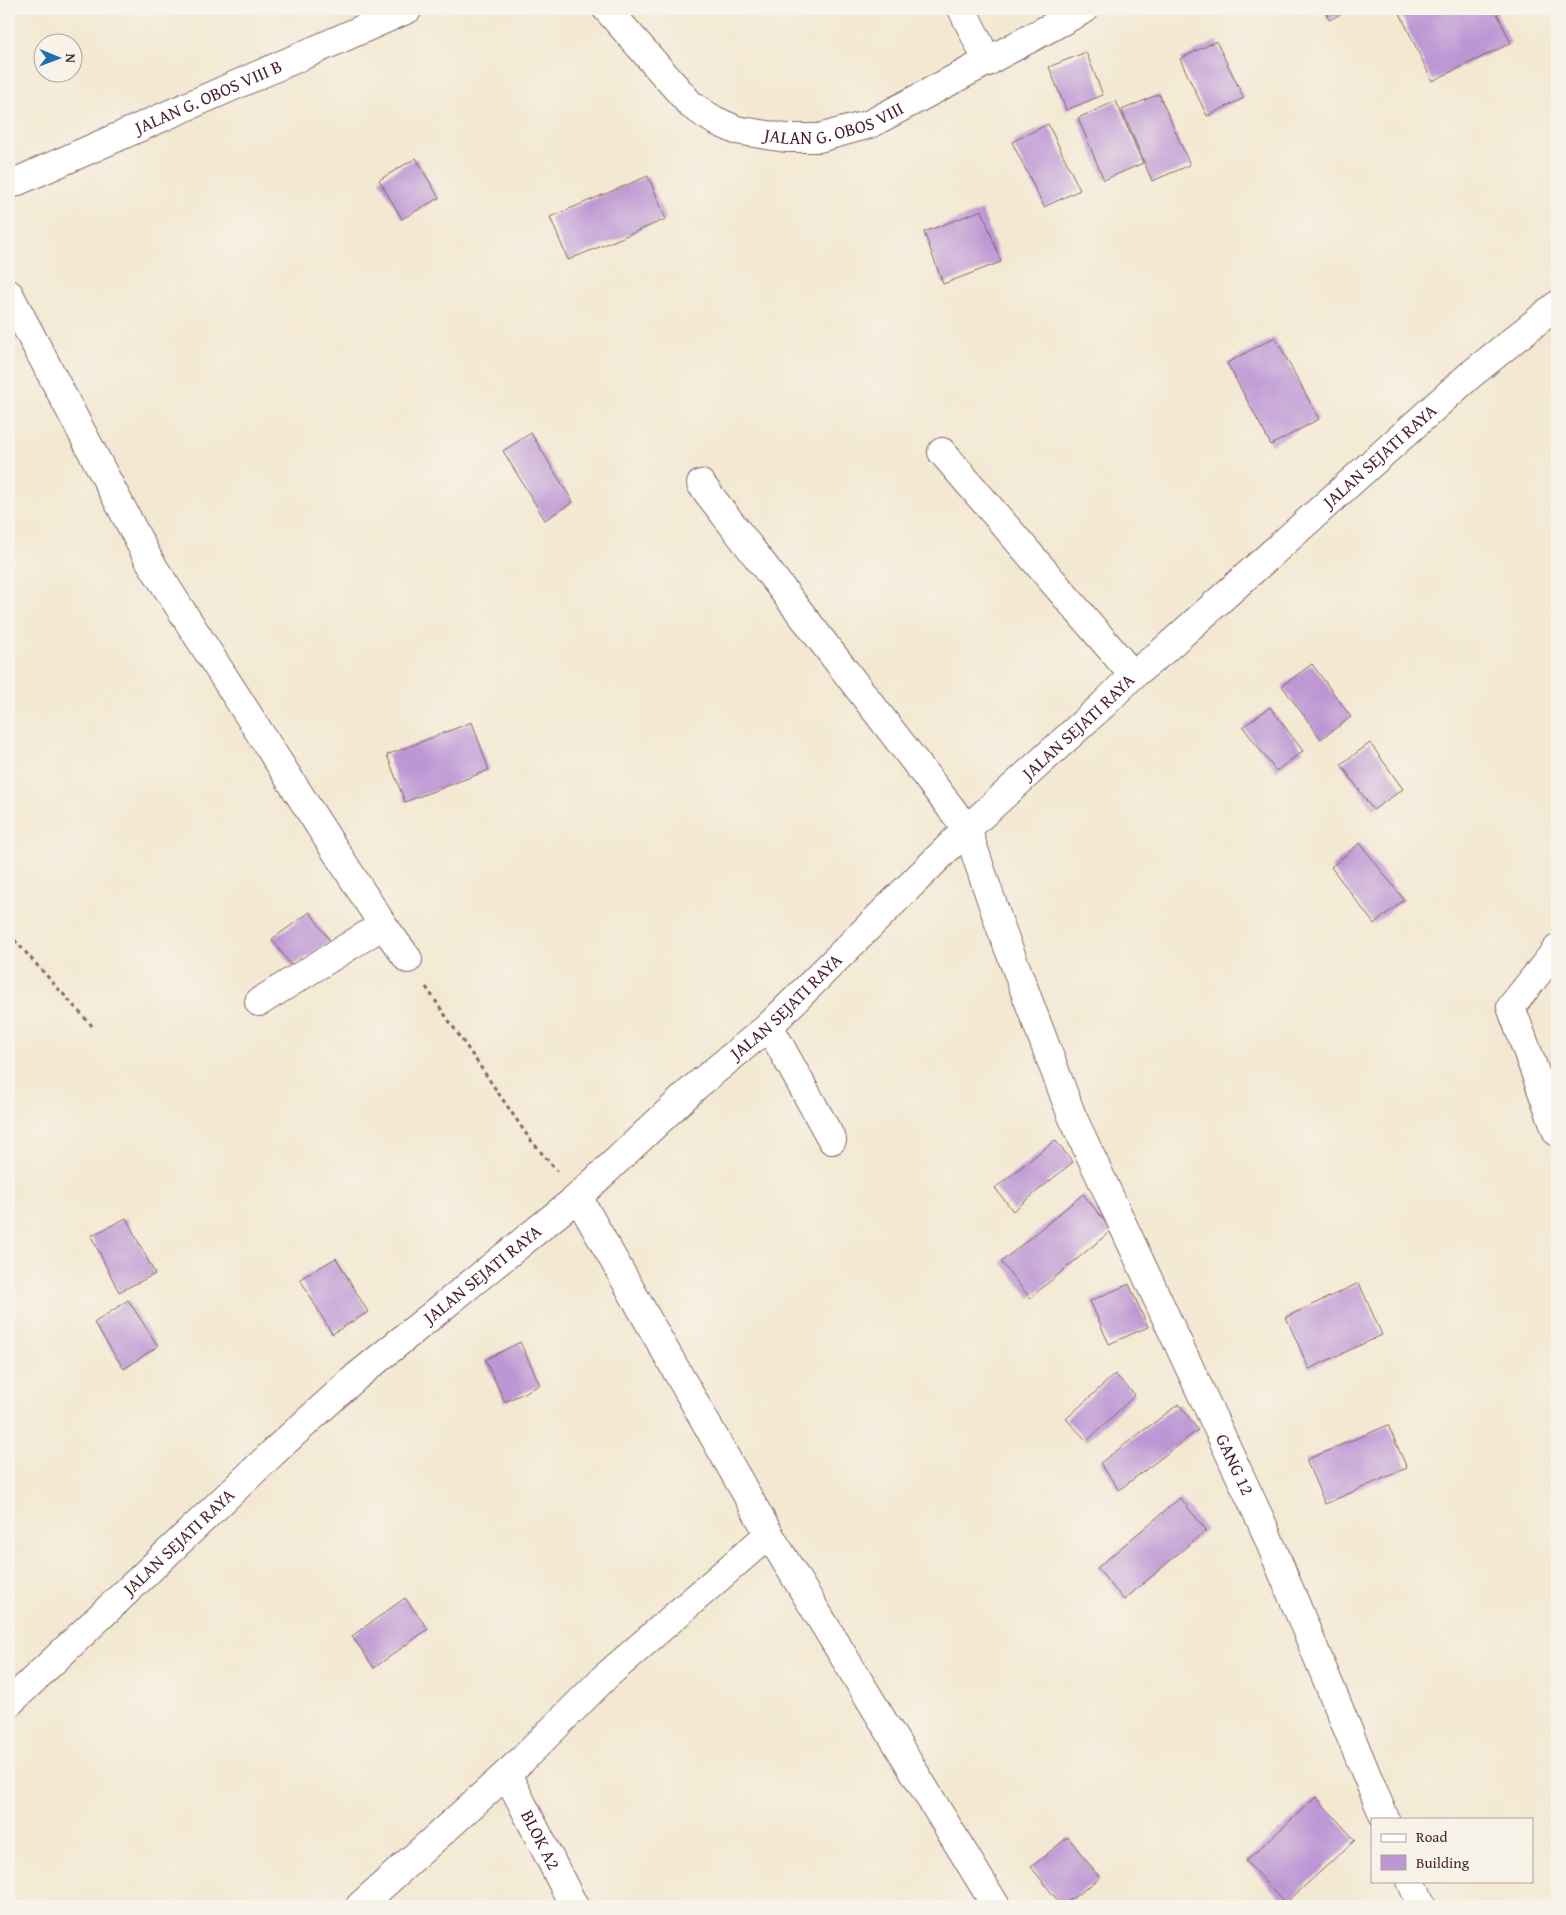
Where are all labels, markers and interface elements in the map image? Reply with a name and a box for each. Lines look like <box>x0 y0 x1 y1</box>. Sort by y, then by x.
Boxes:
north arrow <box>32 32 82 82</box>
street label: JALAN G. OBOS VIII B <box>128 52 286 142</box>
text: N <box>61 53 81 64</box>
street label: JALAN G. OBOS VIII <box>760 94 908 151</box>
street label: JALAN SEJATI RAYA <box>1315 397 1443 516</box>
street label: JALAN SEJATI RAYA <box>1014 667 1140 787</box>
street label: JALAN SEJATI RAYA <box>722 947 848 1067</box>
street label: JALAN SEJATI RAYA <box>416 1218 547 1332</box>
street label: GANG 12 <box>1209 1429 1261 1500</box>
street label: JALAN SEJATI RAYA <box>115 1482 241 1603</box>
street label: BLOK A2 <box>514 1805 567 1874</box>
legend <box>1371 1818 1534 1882</box>
text: Road <box>1416 1826 1447 1847</box>
text: Building <box>1416 1852 1470 1873</box>

